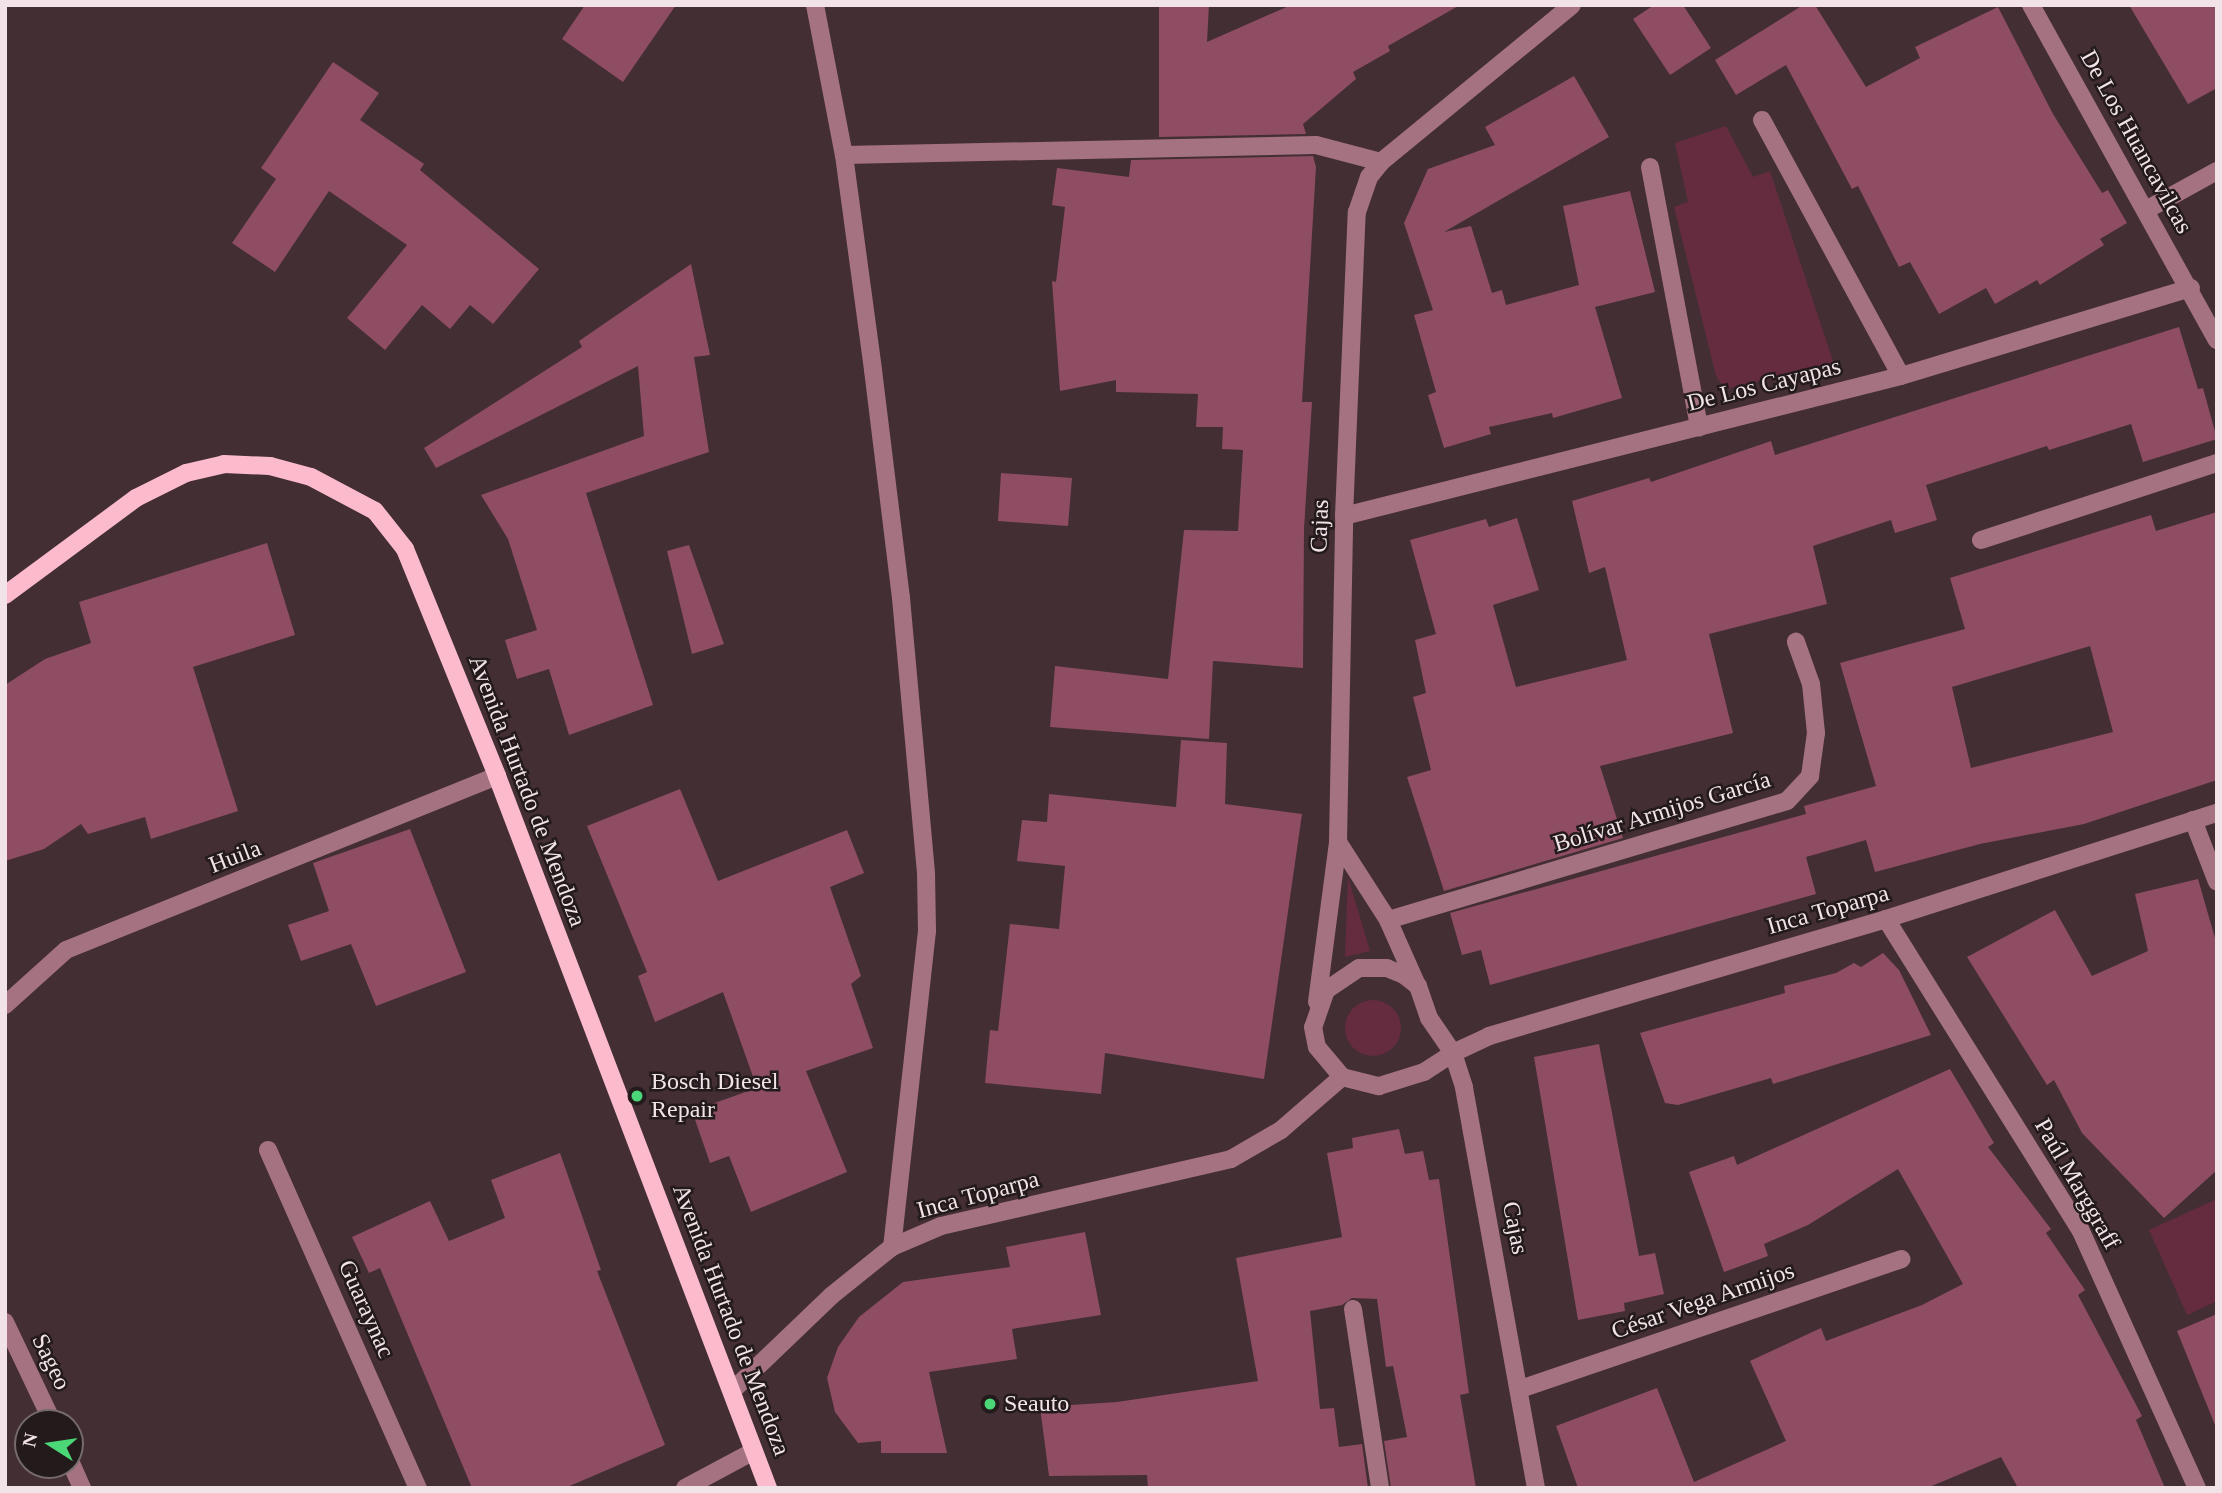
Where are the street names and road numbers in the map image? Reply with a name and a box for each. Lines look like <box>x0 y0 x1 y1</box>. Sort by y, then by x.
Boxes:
street label: De Los Huancavilcas <box>2074 45 2198 239</box>
street label: De Los Cayapas <box>1684 352 1844 418</box>
street label: Cajas <box>1305 499 1335 553</box>
street label: Avenida Hurtado de Mendoza <box>462 651 592 931</box>
street label: Bolívar Armijos García <box>1549 765 1775 859</box>
street label: Huila <box>205 834 265 880</box>
street label: Inca Toparpa <box>1764 879 1892 941</box>
street label: Paúl Marggraff <box>2028 1113 2126 1255</box>
street label: Inca Toparpa <box>914 1165 1042 1225</box>
street label: Avenida Hurtado de Mendoza <box>666 1180 796 1460</box>
street label: Cajas <box>1496 1199 1534 1257</box>
street label: Guaraynac <box>332 1256 400 1362</box>
street label: César Vega Armijos <box>1607 1256 1799 1346</box>
street label: Sageo <box>25 1329 77 1395</box>

